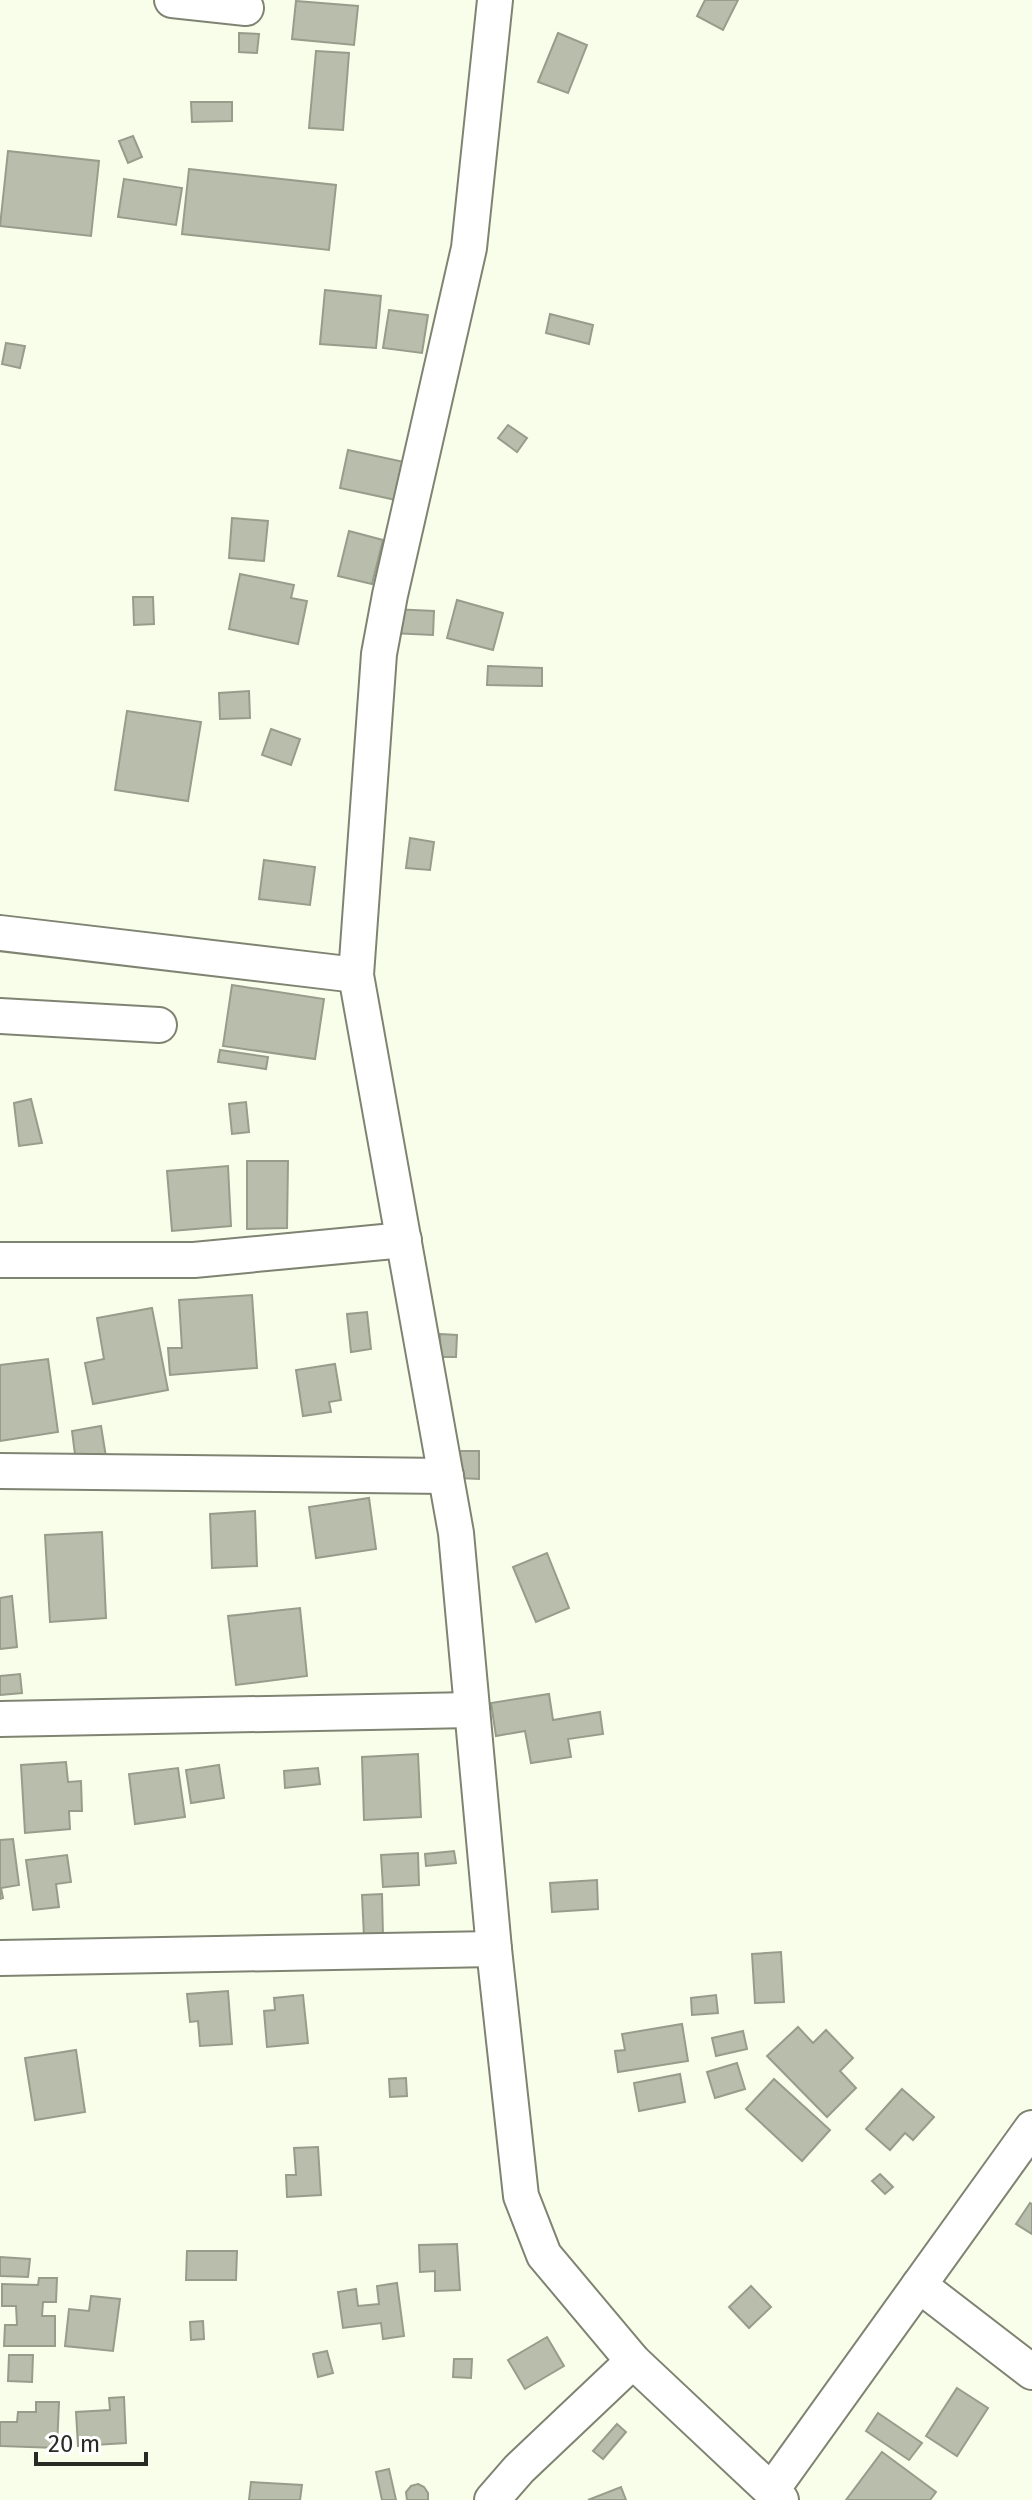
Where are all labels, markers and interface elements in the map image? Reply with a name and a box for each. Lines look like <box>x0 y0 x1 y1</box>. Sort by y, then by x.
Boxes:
scale bar <box>36 2416 146 2466</box>
text: 20 m <box>48 2430 100 2458</box>

